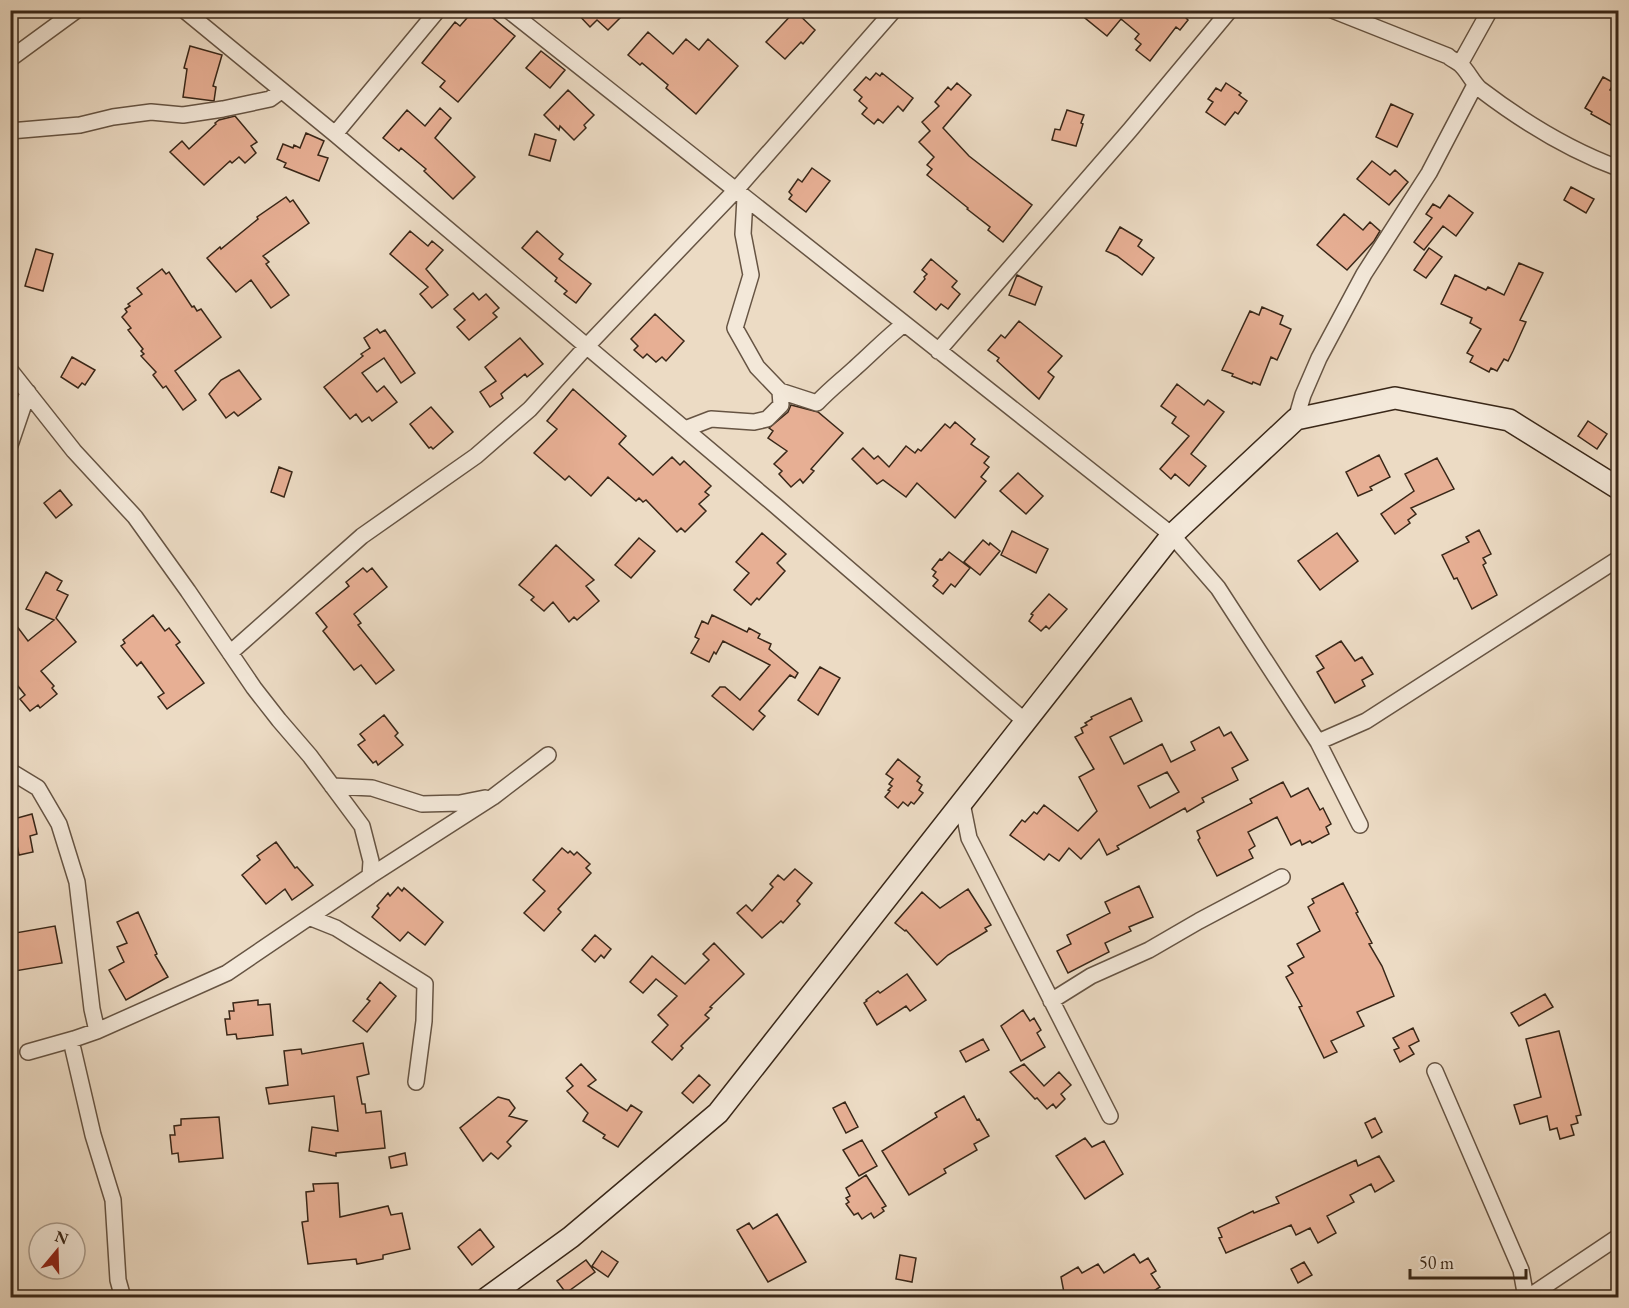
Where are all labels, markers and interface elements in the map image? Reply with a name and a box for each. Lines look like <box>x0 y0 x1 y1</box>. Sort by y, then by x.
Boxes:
north arrow <box>27 1221 87 1281</box>
text: N <box>52 1225 71 1249</box>
scale bar <box>1410 1242 1526 1280</box>
text: 50 m <box>1419 1251 1454 1274</box>

